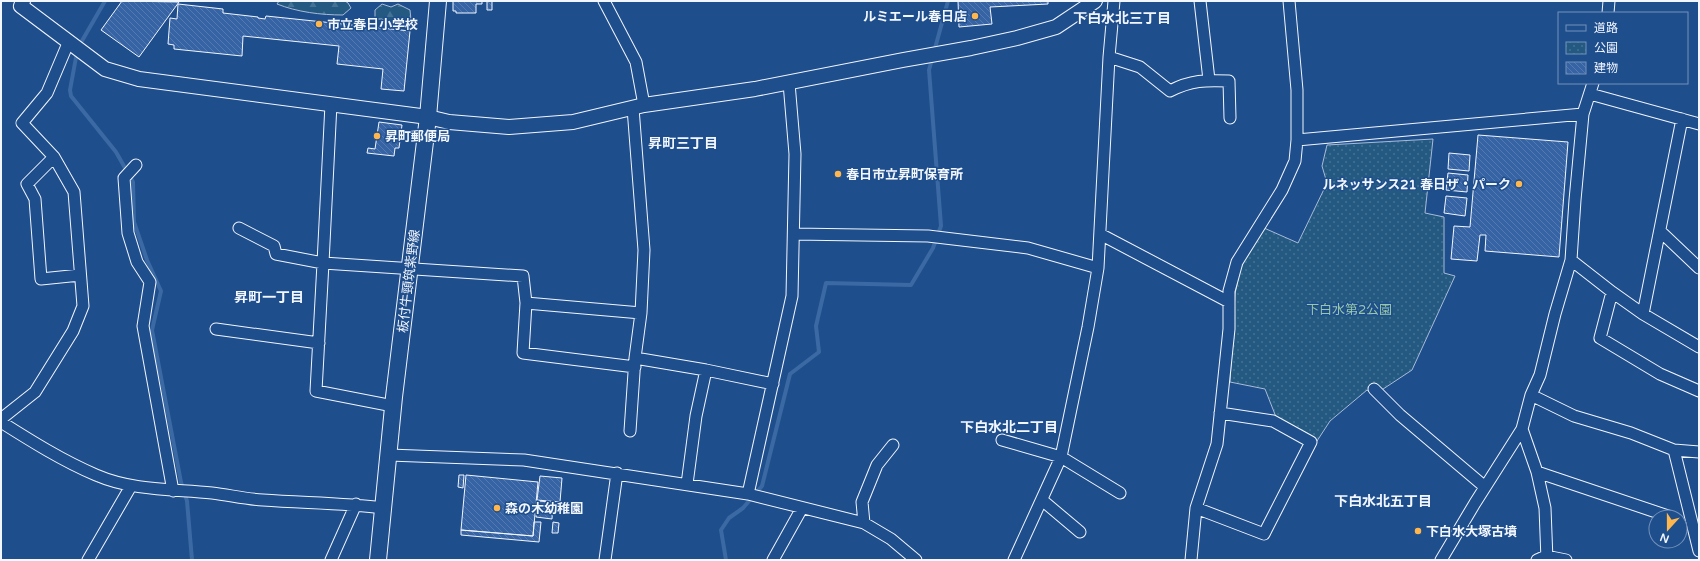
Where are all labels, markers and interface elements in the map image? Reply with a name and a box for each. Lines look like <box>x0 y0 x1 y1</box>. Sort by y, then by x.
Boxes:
place label: ルミエール春日店 <box>863 9 967 25</box>
district label: 下白水北三丁目 <box>1073 10 1171 27</box>
marker: ルミエール春日店 <box>970 11 980 21</box>
legend <box>1558 12 1688 84</box>
place label: 市立春日小学校 <box>327 17 418 33</box>
marker: 市立春日小学校 <box>314 19 324 29</box>
text: 道路 <box>1594 21 1618 35</box>
text: 公園 <box>1594 41 1618 55</box>
text: 建物 <box>1594 61 1618 75</box>
place label: 昇町郵便局 <box>385 129 450 145</box>
marker: 昇町郵便局 <box>372 131 382 141</box>
district label: 昇町三丁目 <box>648 135 718 152</box>
place label: 春日市立昇町保育所 <box>846 167 963 183</box>
marker: 春日市立昇町保育所 <box>833 169 843 179</box>
place label: ルネッサンス21 春日ザ・パーク <box>1323 177 1511 193</box>
marker: ルネッサンス21 春日ザ・パーク <box>1514 179 1524 189</box>
street label: 板付牛頸筑紫野線 <box>395 229 423 334</box>
district label: 昇町一丁目 <box>234 289 304 306</box>
park label: 下白水第2公園 <box>1306 302 1392 318</box>
district label: 下白水北二丁目 <box>960 419 1058 436</box>
district label: 下白水北五丁目 <box>1334 493 1432 510</box>
place label: 森の木幼稚園 <box>505 501 583 517</box>
marker: 森の木幼稚園 <box>492 503 502 513</box>
north arrow <box>1648 509 1688 549</box>
place label: 下白水大塚古墳 <box>1426 524 1517 540</box>
marker: 下白水大塚古墳 <box>1413 526 1423 536</box>
text: N <box>1658 530 1671 546</box>

